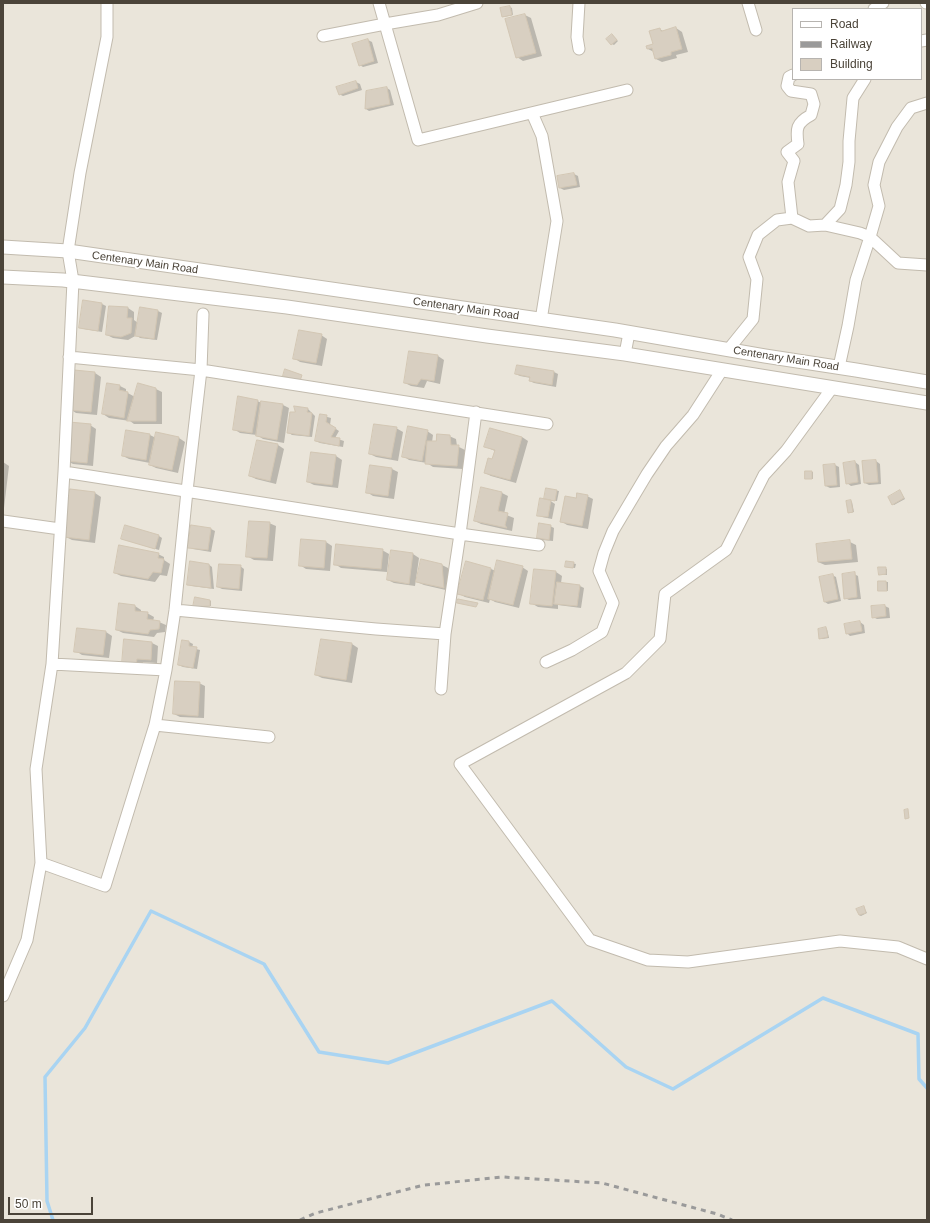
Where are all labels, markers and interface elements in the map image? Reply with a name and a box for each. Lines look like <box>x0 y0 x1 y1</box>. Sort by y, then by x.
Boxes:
legend <box>792 8 922 80</box>
text: Road <box>830 17 859 31</box>
text: Railway <box>830 37 872 51</box>
text: Building <box>830 57 873 71</box>
street label: Centenary Main Road <box>91 249 199 277</box>
street label: Centenary Main Road <box>412 295 520 323</box>
street label: Centenary Main Road <box>732 344 840 374</box>
scale bar <box>10 1189 95 1215</box>
text: 50 m <box>15 1197 42 1211</box>

